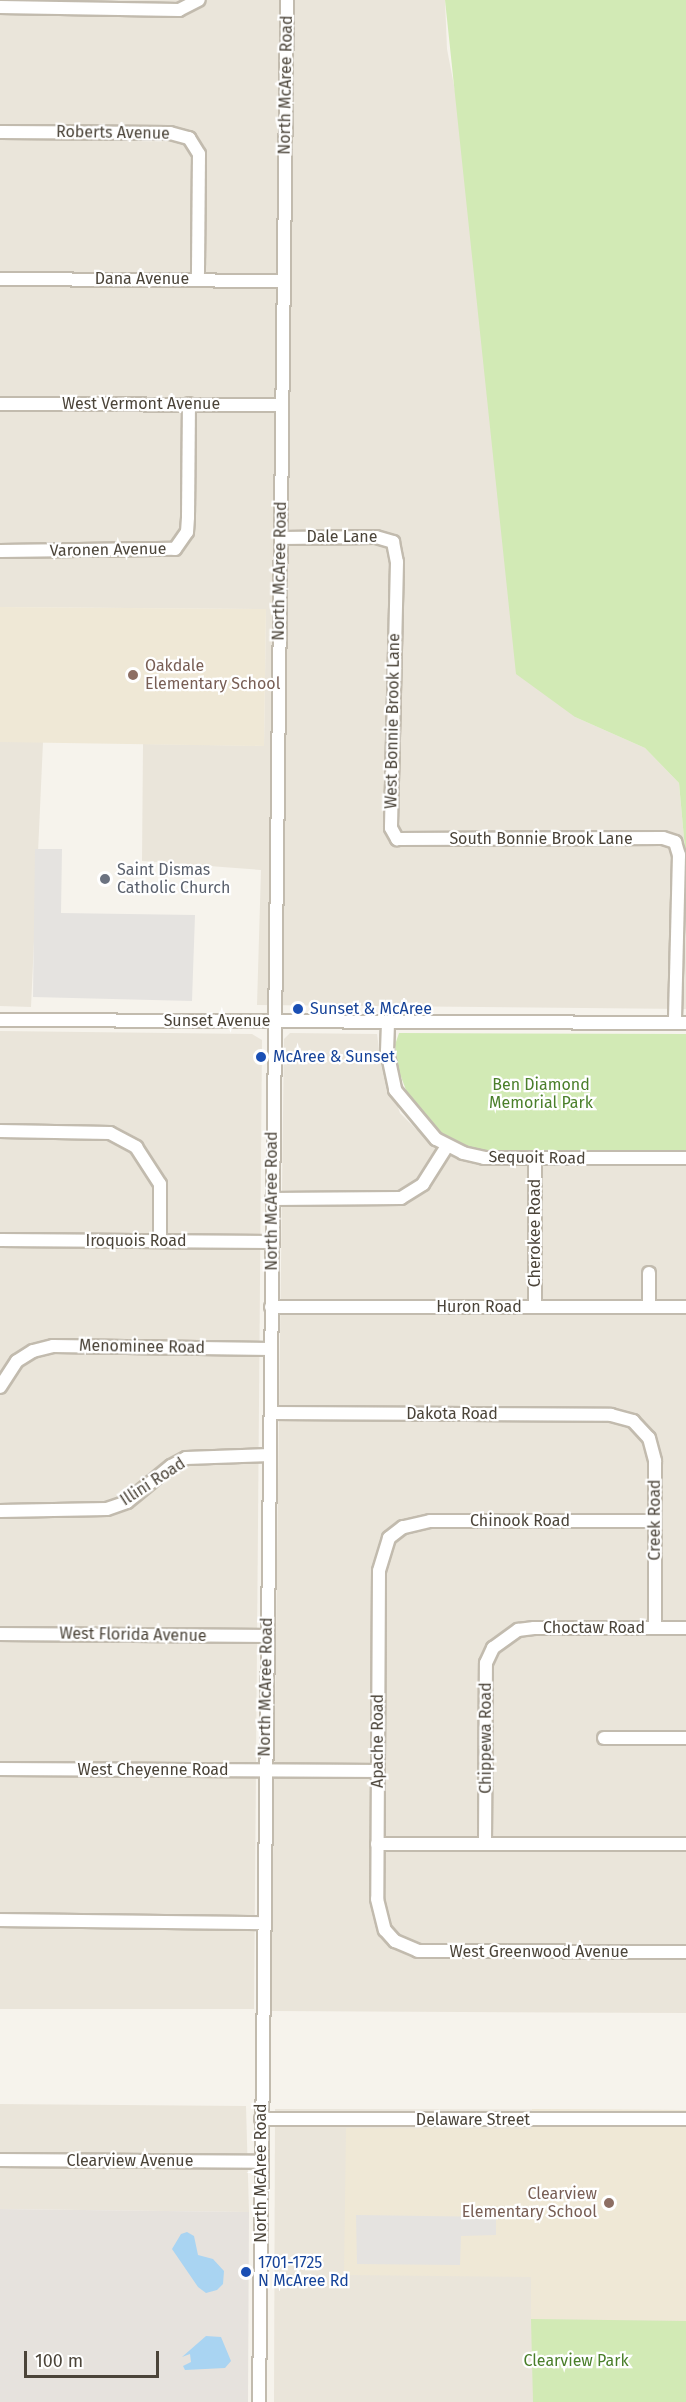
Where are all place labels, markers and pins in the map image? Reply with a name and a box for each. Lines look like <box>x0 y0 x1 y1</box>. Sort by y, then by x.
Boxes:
place label: Oakdale Elementary School <box>145 656 280 694</box>
marker: Oakdale Elementary School <box>126 668 140 682</box>
place label: Saint Dismas Catholic Church <box>117 860 230 898</box>
marker: Saint Dismas Catholic Church <box>98 872 112 886</box>
place label: Sunset & McAree <box>310 999 432 1019</box>
marker: Sunset & McAree <box>291 1002 305 1016</box>
place label: McAree & Sunset <box>273 1047 395 1067</box>
marker: McAree & Sunset <box>254 1050 268 1064</box>
place label: Clearview Elementary School <box>462 2184 597 2222</box>
marker: Clearview Elementary School <box>602 2196 616 2210</box>
place label: 1701-1725 N McAree Rd <box>258 2253 349 2291</box>
marker: 1701-1725 N McAree Rd <box>239 2265 253 2279</box>

